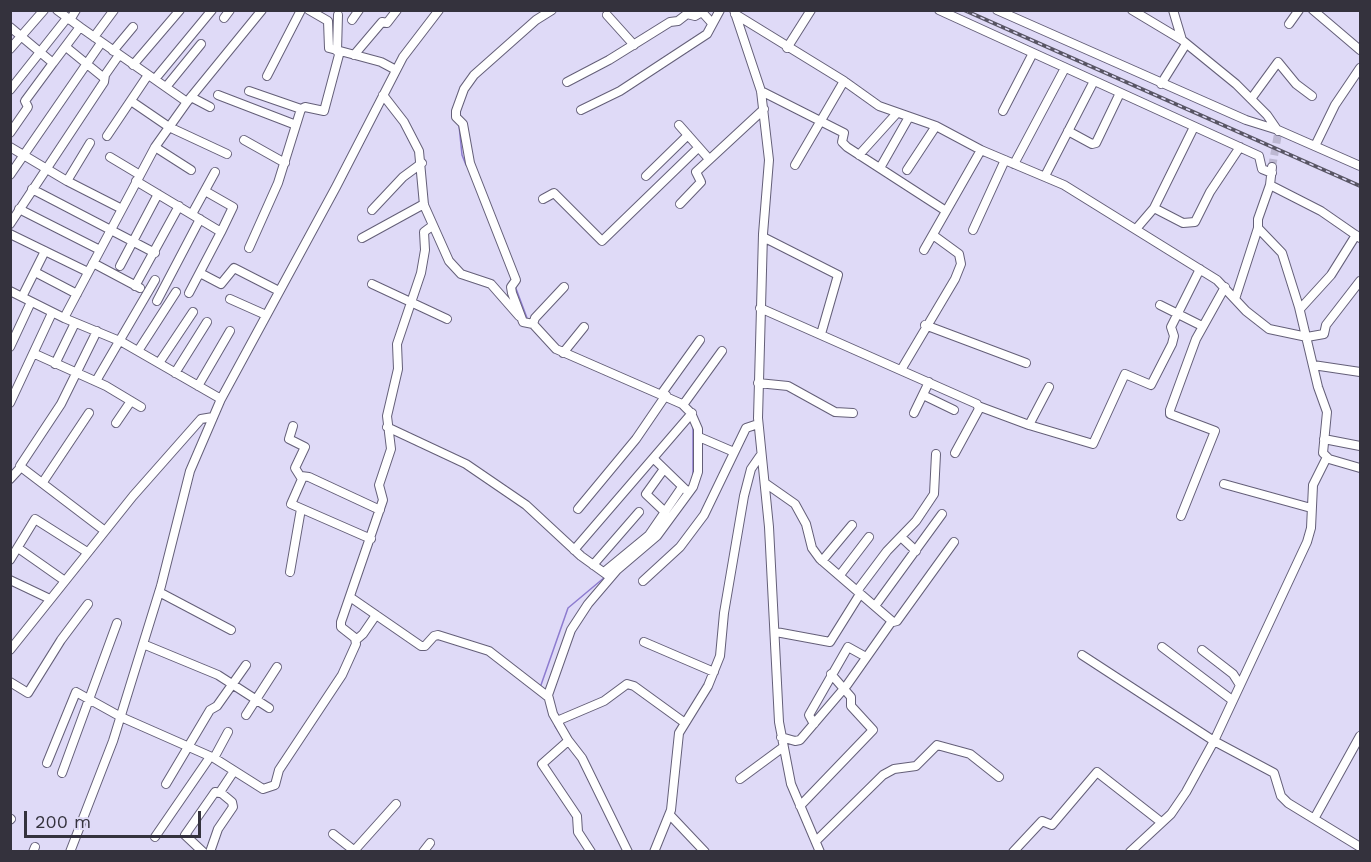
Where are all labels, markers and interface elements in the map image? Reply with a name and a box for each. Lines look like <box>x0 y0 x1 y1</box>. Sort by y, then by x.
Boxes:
scale bar <box>27 799 204 837</box>
text: 200 m <box>35 811 91 832</box>

